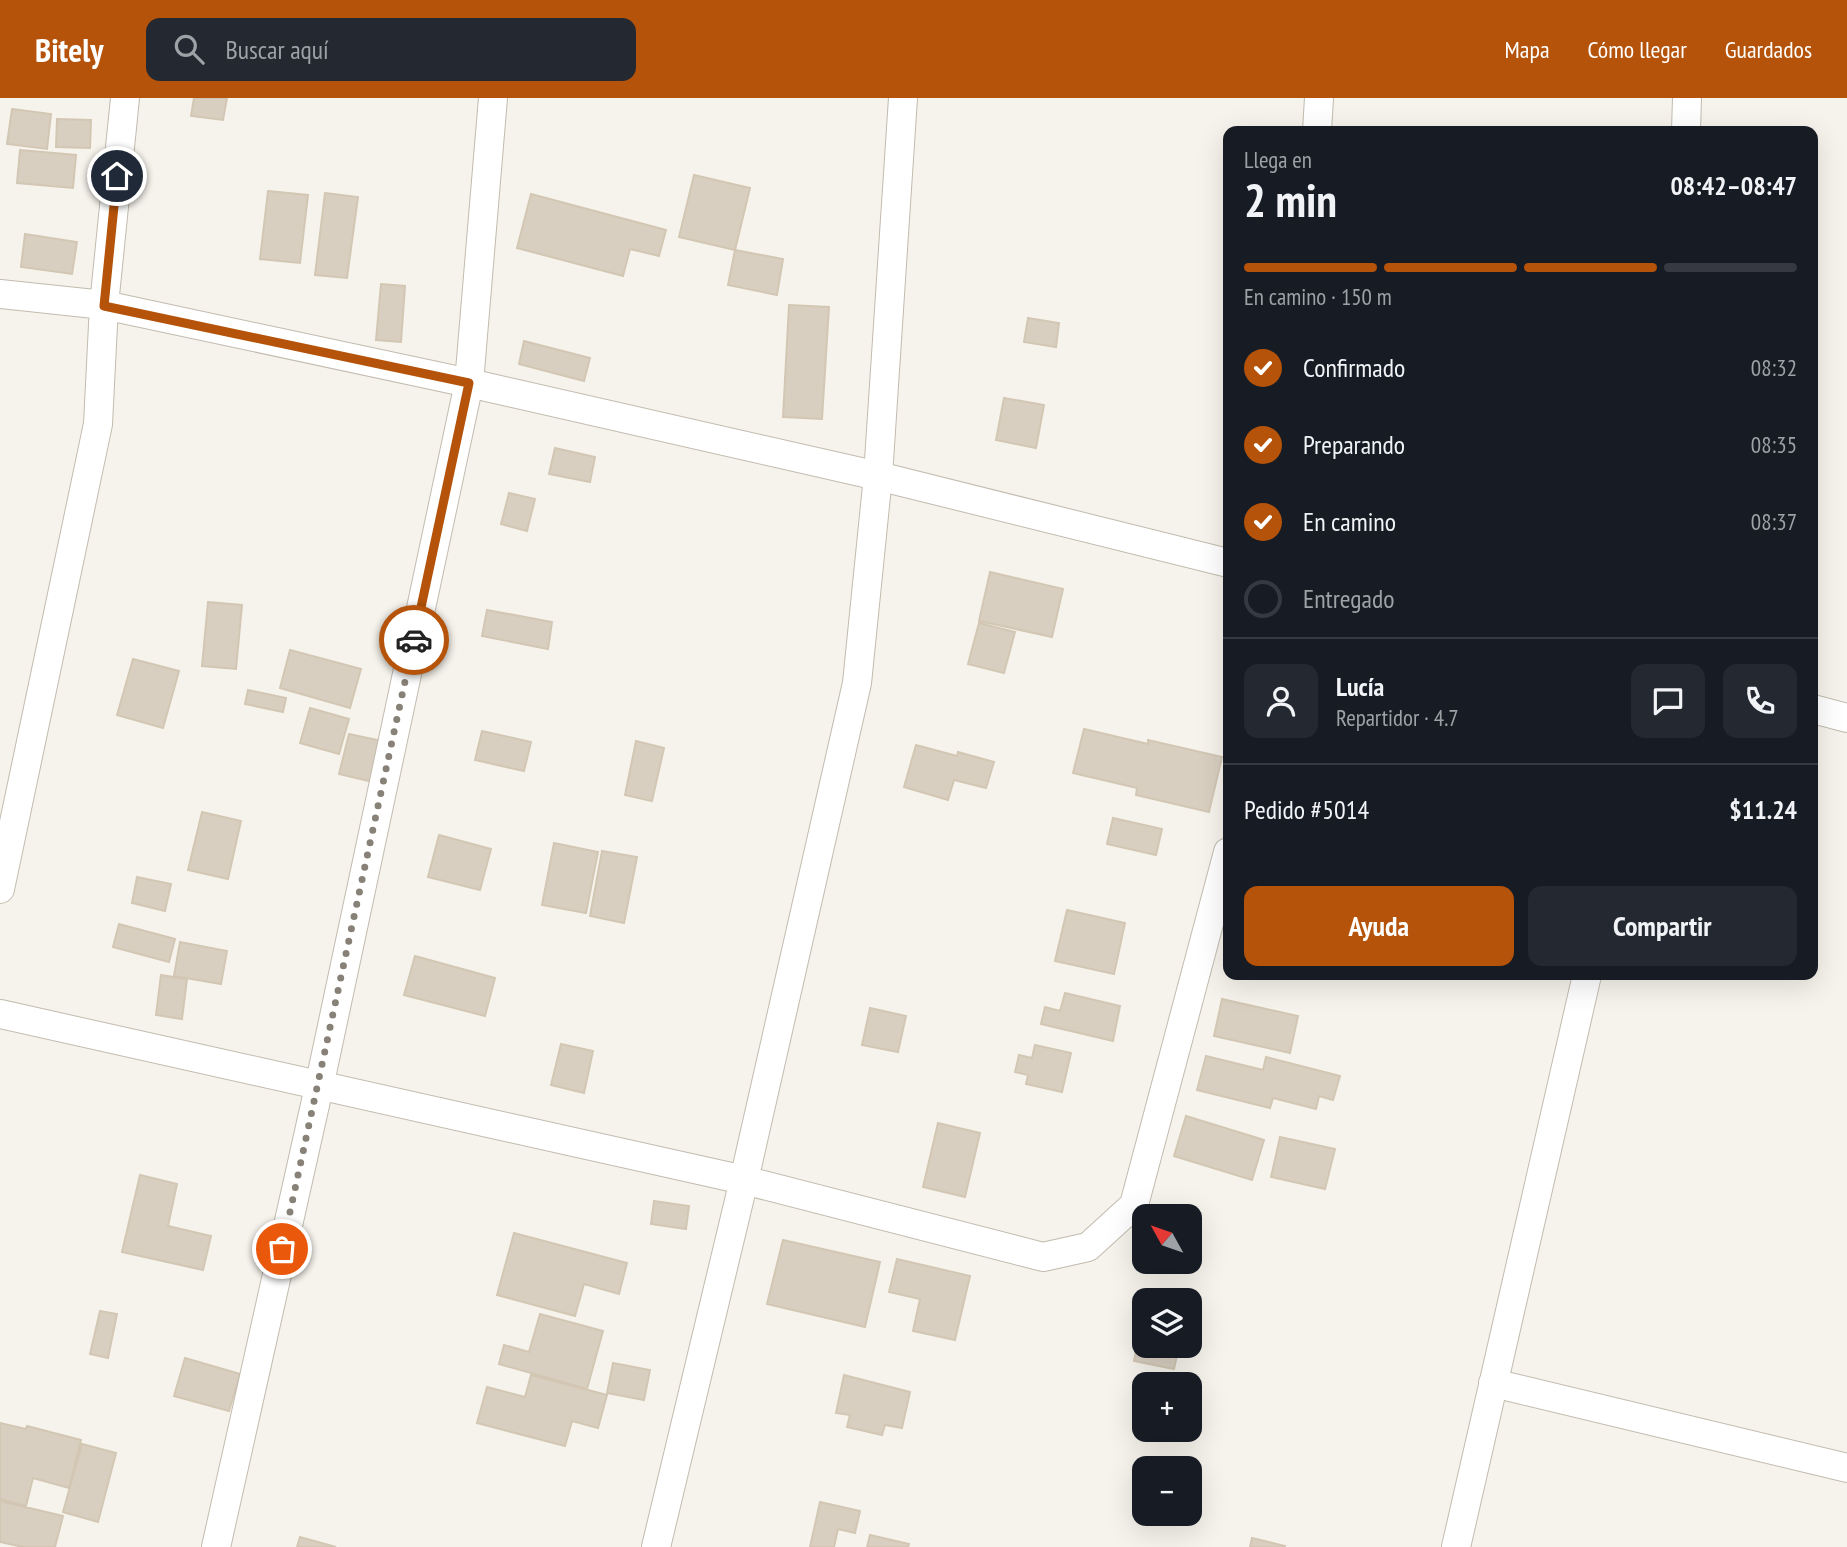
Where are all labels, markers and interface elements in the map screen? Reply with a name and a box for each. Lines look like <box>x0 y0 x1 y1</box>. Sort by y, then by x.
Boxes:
search box <box>146 18 636 81</box>
text: Bitely <box>35 28 104 71</box>
icon: search <box>170 30 208 68</box>
text: Buscar aquí <box>226 33 329 66</box>
text: Mapa <box>1505 34 1550 65</box>
text: Cómo llegar <box>1588 34 1687 65</box>
text: Guardados <box>1725 34 1812 65</box>
text: Llega en <box>1244 145 1312 174</box>
pin <box>87 146 147 206</box>
icon: home <box>98 157 136 195</box>
text: 08:42–08:47 <box>1670 169 1797 202</box>
text: 2 min <box>1244 170 1337 230</box>
text: En camino · 150 m <box>1244 282 1392 311</box>
icon: check <box>1244 349 1282 387</box>
text: Confirmado <box>1303 351 1405 384</box>
text: 08:32 <box>1751 353 1797 382</box>
icon: check <box>1244 426 1282 464</box>
text: Preparando <box>1303 428 1405 461</box>
text: 08:35 <box>1751 430 1797 459</box>
icon: check <box>1244 503 1282 541</box>
text: En camino <box>1303 505 1396 538</box>
text: 08:37 <box>1751 507 1797 536</box>
text: Entregado <box>1303 582 1395 615</box>
courier <box>379 605 449 675</box>
icon: car <box>395 621 433 659</box>
button: person <box>1244 664 1318 738</box>
button: chat <box>1631 664 1705 738</box>
button: phone <box>1723 664 1797 738</box>
text: Lucía <box>1336 670 1384 703</box>
text: Repartidor · 4.7 <box>1336 703 1459 732</box>
text: Pedido #5014 <box>1244 793 1369 826</box>
text: $11.24 <box>1729 793 1797 826</box>
button: Ayuda <box>1244 886 1514 966</box>
button: Compartir <box>1528 886 1797 966</box>
north arrow <box>1132 1204 1202 1274</box>
map controls <box>1132 1204 1202 1526</box>
pin <box>252 1219 312 1279</box>
icon: bag <box>263 1230 301 1268</box>
button: layers <box>1132 1288 1202 1358</box>
button: + <box>1132 1372 1202 1442</box>
button: − <box>1132 1456 1202 1526</box>

